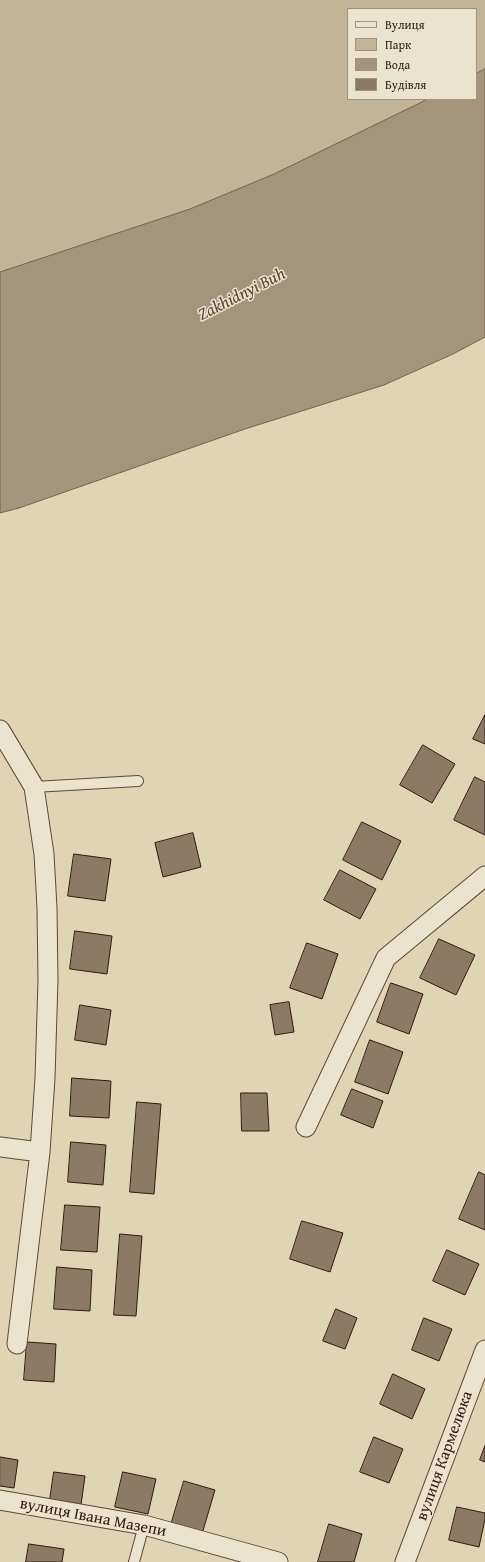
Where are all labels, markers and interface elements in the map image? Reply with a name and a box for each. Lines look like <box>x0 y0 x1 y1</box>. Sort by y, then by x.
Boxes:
legend <box>347 8 477 100</box>
text: Вулиця <box>385 16 425 33</box>
text: Парк <box>385 36 411 53</box>
text: Вода <box>385 56 410 73</box>
text: Будівля <box>385 76 426 93</box>
water label: Zakhidnyi Buh <box>195 264 289 326</box>
street label: вулиця Кармелюка <box>413 1389 477 1523</box>
street label: вулиця Івана Мазепи <box>18 1494 168 1542</box>

